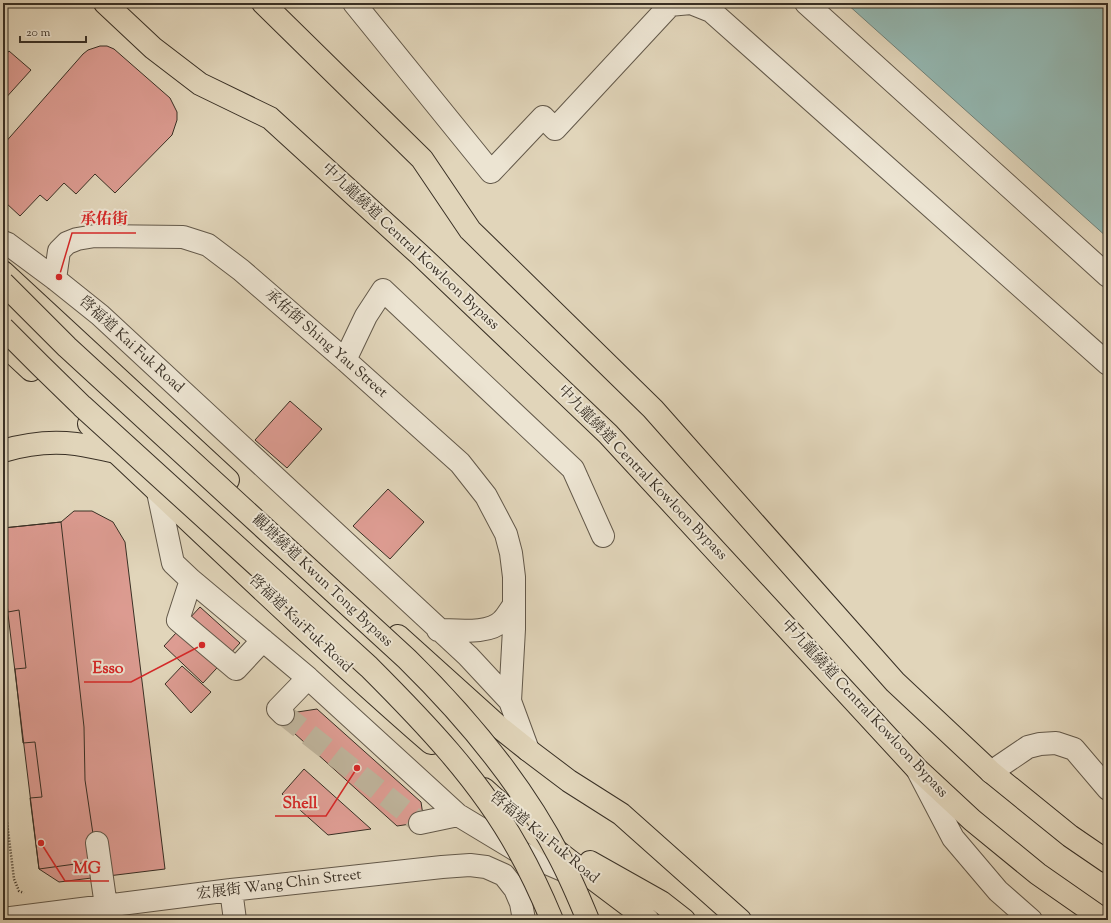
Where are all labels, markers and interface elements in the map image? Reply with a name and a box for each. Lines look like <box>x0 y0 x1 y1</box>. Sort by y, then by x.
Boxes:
scale bar <box>20 18 86 44</box>
text: 20 m <box>26 24 51 42</box>
street label: 中九龍繞道 Central Kowloon Bypass <box>316 159 504 335</box>
callout: 承佑街 <box>72 205 136 233</box>
text: 承佑街 <box>80 209 128 232</box>
street label: 承佑街 Shing Yau Street <box>260 285 392 403</box>
street label: 啓福道 Kai Fuk Road <box>74 292 189 398</box>
street label: 中九龍繞道 Central Kowloon Bypass <box>552 381 732 565</box>
street label: 觀塘繞道 Kwun Tong Bypass <box>247 510 397 652</box>
street label: 啓福道 Kai Fuk Road <box>243 570 357 678</box>
street label: 中九龍繞道 Central Kowloon Bypass <box>776 615 952 803</box>
callout: Esso <box>84 654 131 682</box>
text: Esso <box>93 658 124 681</box>
street label: 啓福道 Kai Fuk Road <box>485 787 604 889</box>
callout: Shell <box>275 788 326 816</box>
text: Shell <box>282 793 318 816</box>
callout: MG <box>65 853 109 881</box>
text: MG <box>73 858 101 881</box>
street label: 宏展街 Wang Chin Street <box>195 864 363 906</box>

